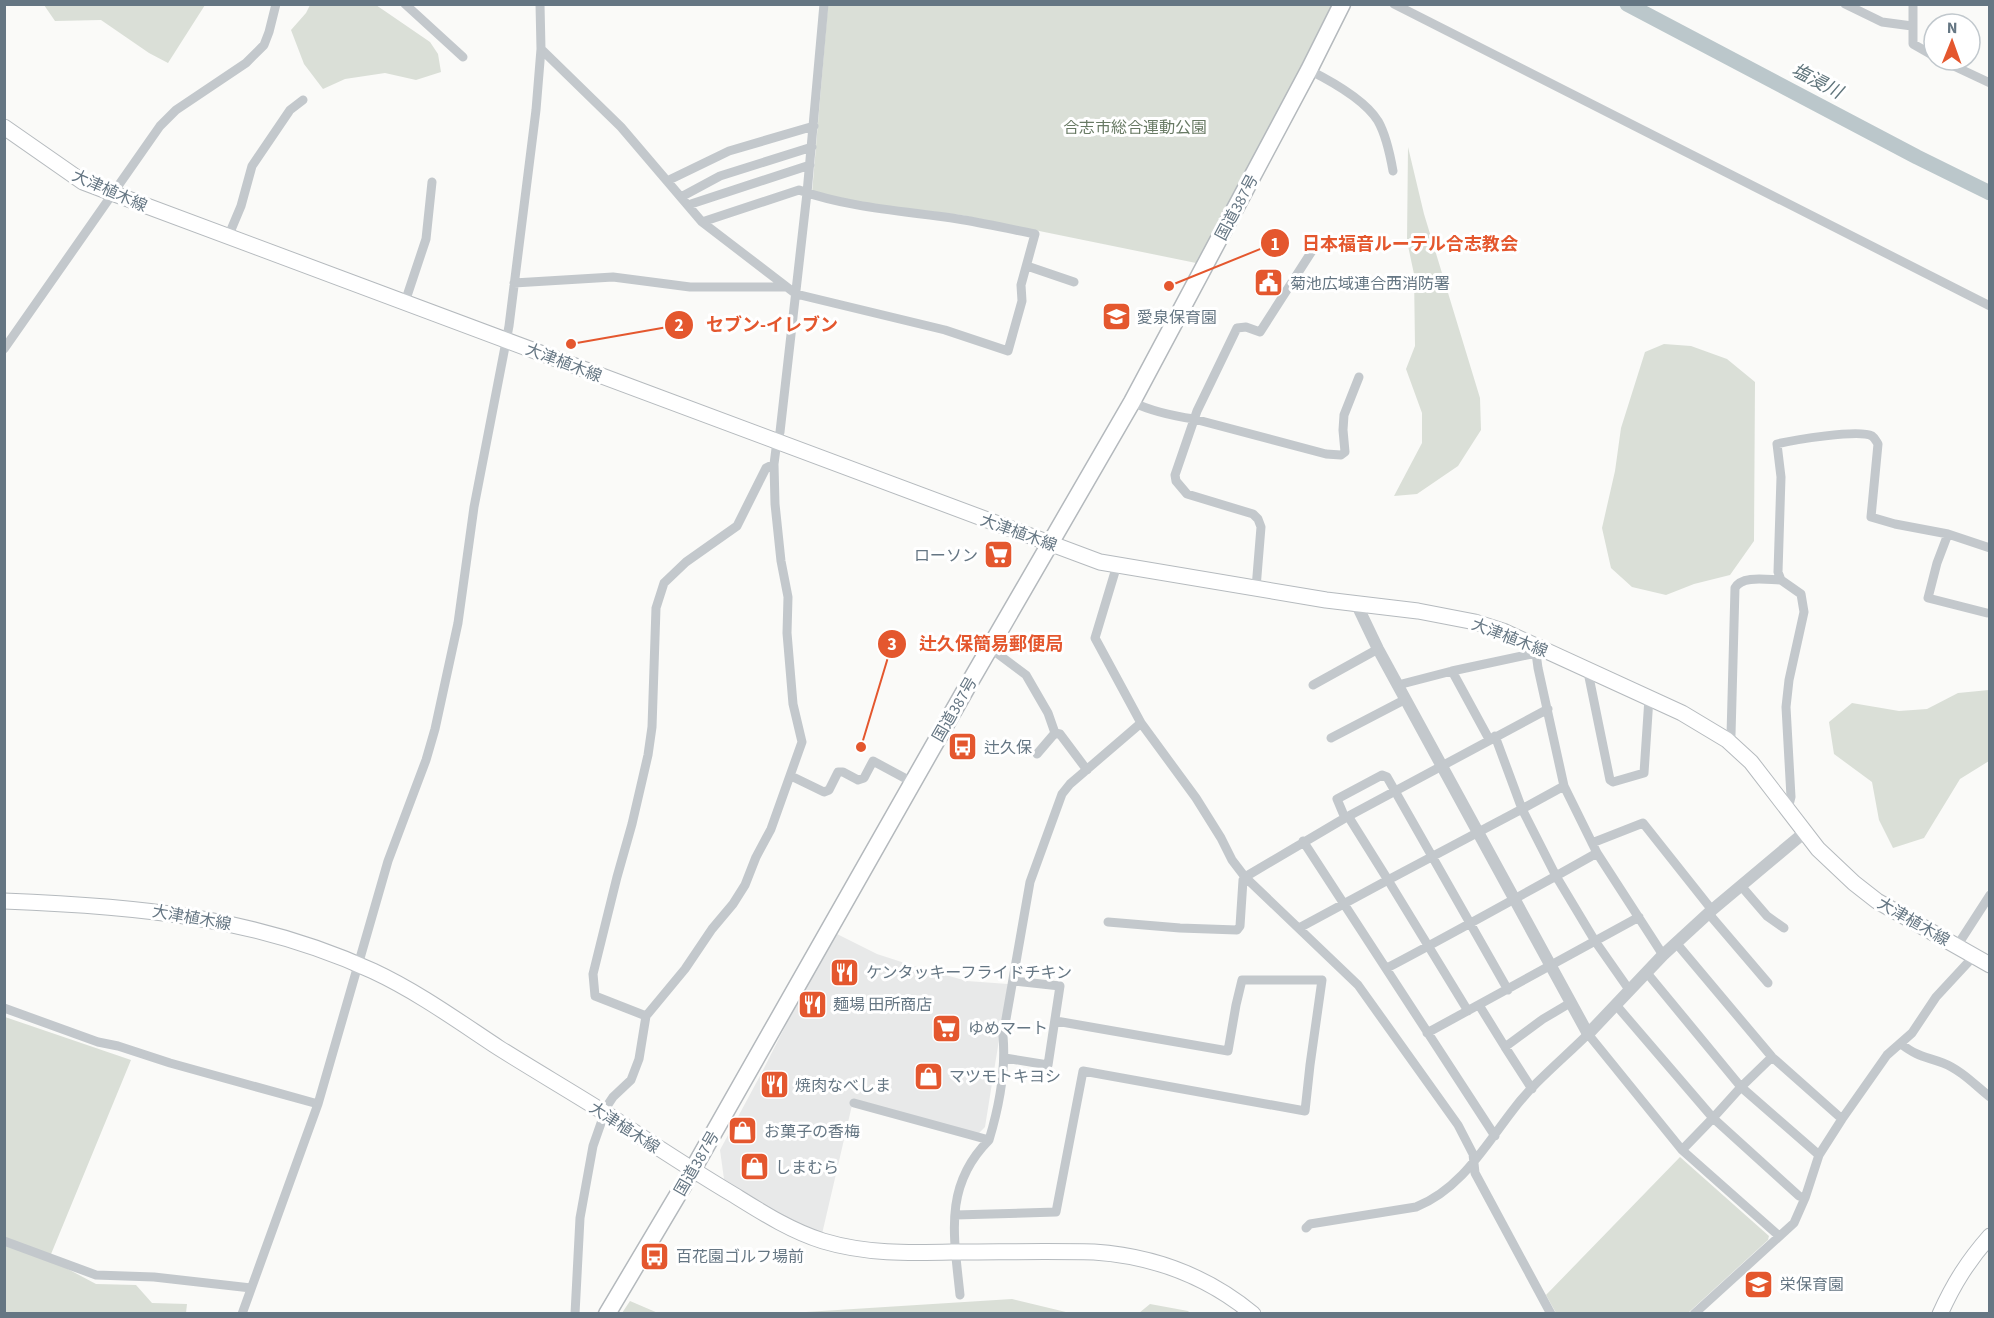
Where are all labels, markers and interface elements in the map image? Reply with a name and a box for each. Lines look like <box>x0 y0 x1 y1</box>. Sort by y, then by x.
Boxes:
north arrow <box>1922 12 1982 72</box>
text: N <box>1947 17 1958 39</box>
water label: 塩浸川 <box>1787 58 1848 106</box>
park label: 合志市総合運動公園 <box>1063 117 1207 139</box>
street label: 大津植木線 <box>69 165 151 217</box>
street label: 国道387号 <box>1210 171 1263 244</box>
callout: 日本福音ルーテル合志教会 <box>1260 225 1530 261</box>
text: 1 <box>1270 232 1280 257</box>
text: 日本福音ルーテル合志教会 <box>1302 232 1518 257</box>
public building icon: 菊池広域連合西消防署 <box>1253 267 1285 299</box>
place label: 菊池広域連合西消防署 <box>1290 273 1450 295</box>
school or university icon: 愛泉保育園 <box>1100 301 1132 333</box>
callout: セブン-イレブン <box>664 307 850 343</box>
place label: 愛泉保育園 <box>1137 307 1217 329</box>
text: 2 <box>674 313 684 338</box>
text: セブン-イレブン <box>706 313 838 338</box>
street label: 大津植木線 <box>522 338 605 388</box>
street label: 大津植木線 <box>977 509 1060 557</box>
supermarket icon: ローソン <box>983 539 1015 571</box>
place label: ローソン <box>914 545 978 567</box>
street label: 大津植木線 <box>1468 613 1551 663</box>
callout: 辻久保簡易郵便局 <box>877 626 1075 662</box>
text: 3 <box>887 632 897 657</box>
text: 辻久保簡易郵便局 <box>919 632 1063 657</box>
street label: 国道387号 <box>927 673 982 746</box>
bus stop icon: 辻久保 <box>947 731 979 763</box>
place label: 辻久保 <box>984 737 1032 759</box>
street label: 大津植木線 <box>1873 892 1954 951</box>
street label: 大津植木線 <box>151 900 233 936</box>
restaurant icon: ケンタッキーフライドチキン <box>829 956 861 988</box>
place label: ケンタッキーフライドチキン <box>866 962 1072 984</box>
restaurant icon: 麺場 田所商店 <box>796 988 828 1020</box>
place label: 麺場 田所商店 <box>833 994 932 1016</box>
supermarket icon: ゆめマート <box>931 1012 963 1044</box>
place label: ゆめマート <box>968 1018 1048 1040</box>
shop icon: マツモトキヨシ <box>912 1060 944 1092</box>
place label: マツモトキヨシ <box>949 1066 1061 1088</box>
restaurant icon: 焼肉なべしま <box>758 1069 790 1101</box>
place label: 焼肉なべしま <box>795 1075 891 1097</box>
street label: 大津植木線 <box>585 1097 664 1159</box>
shop icon: お菓子の香梅 <box>727 1115 759 1147</box>
place label: お菓子の香梅 <box>764 1121 860 1143</box>
street label: 国道387号 <box>669 1127 724 1200</box>
shop icon: しまむら <box>738 1151 770 1183</box>
place label: しまむら <box>775 1157 839 1179</box>
bus stop icon: 百花園ゴルフ場前 <box>639 1240 671 1272</box>
place label: 百花園ゴルフ場前 <box>676 1246 804 1268</box>
school or university icon: 栄保育園 <box>1743 1268 1775 1300</box>
place label: 栄保育園 <box>1780 1274 1844 1296</box>

